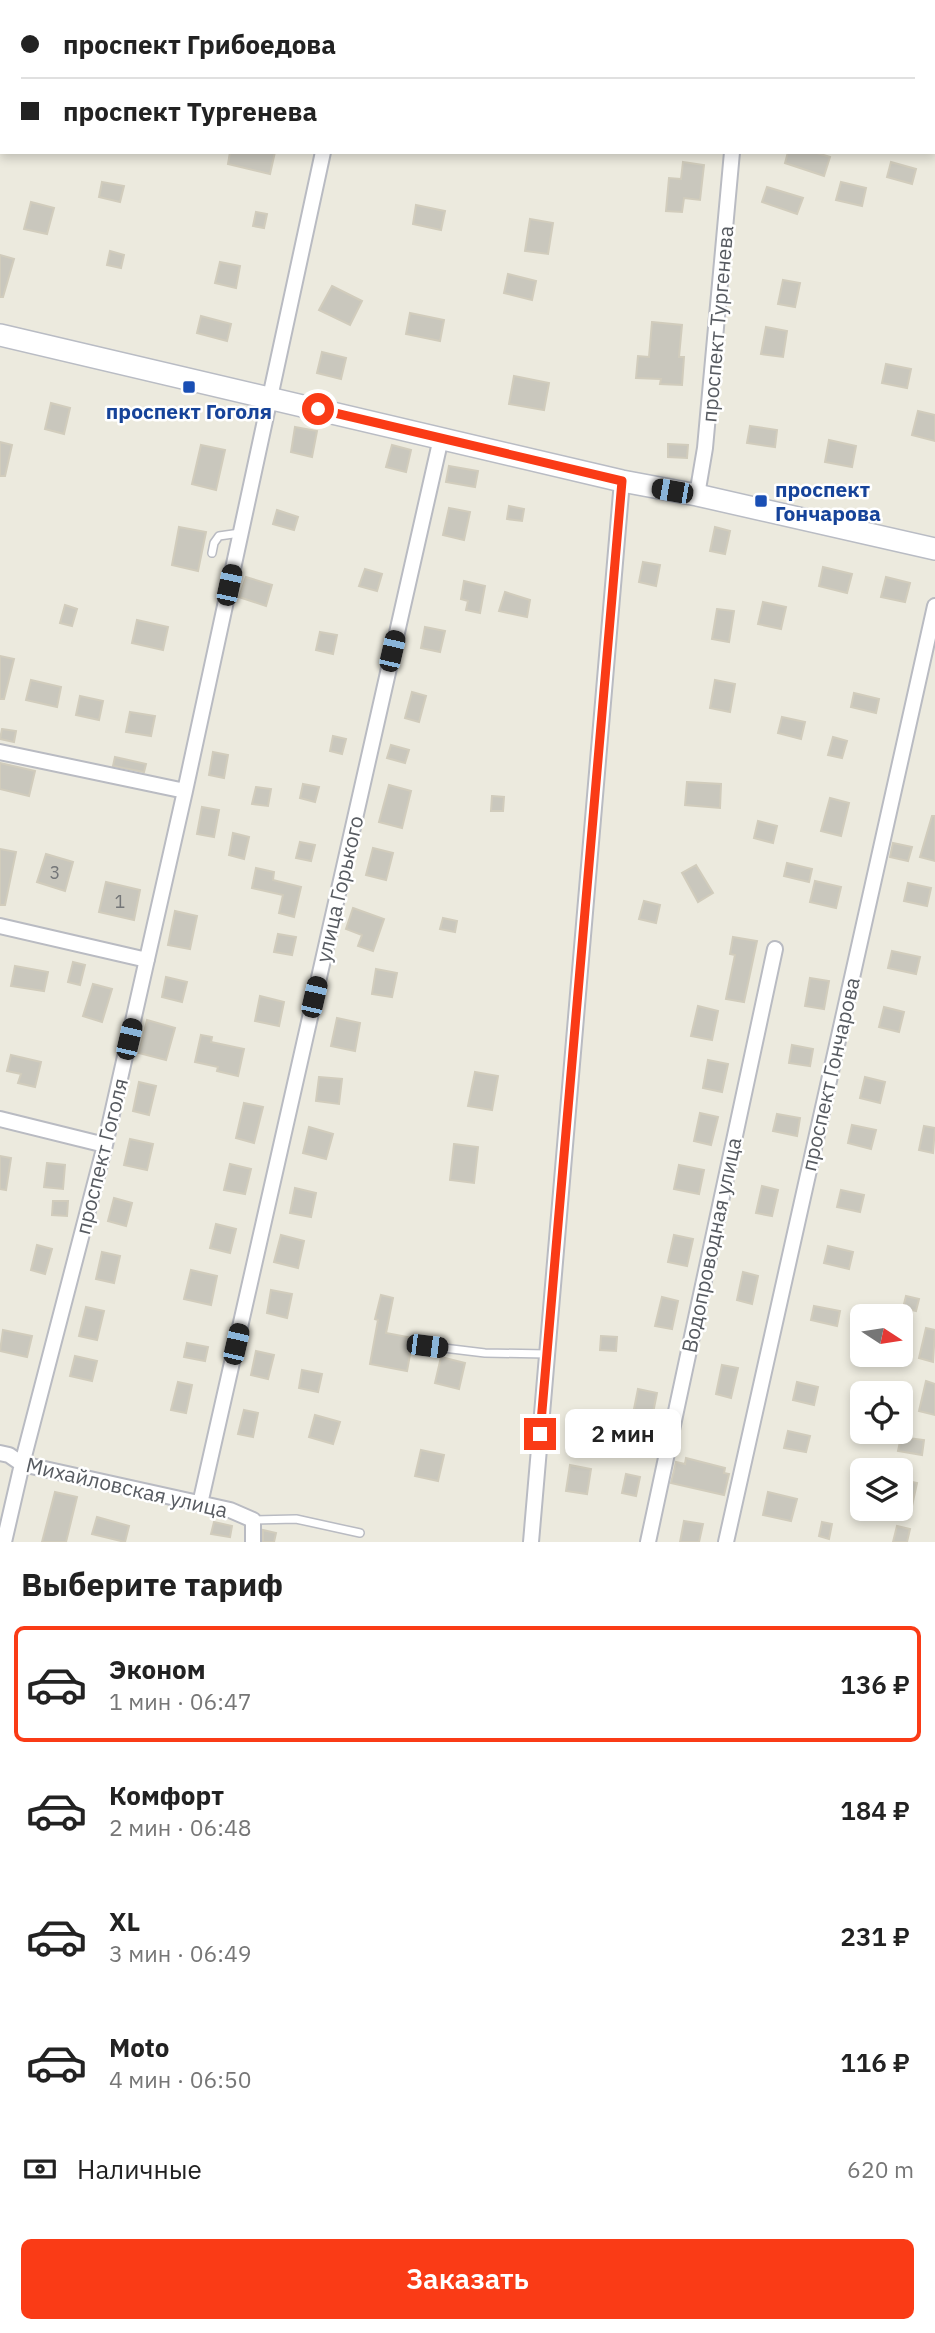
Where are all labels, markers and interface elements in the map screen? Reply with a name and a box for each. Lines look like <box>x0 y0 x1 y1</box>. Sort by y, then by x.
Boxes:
text: проспект Грибоедова <box>63 27 336 61</box>
text: проспект Тургенева <box>63 94 317 128</box>
street label: проспект Тургенева <box>694 224 740 424</box>
marker: проспект Гоголя <box>181 379 197 395</box>
route start <box>302 393 334 425</box>
place label: проспект Гоголя <box>106 397 272 425</box>
place label: проспект Гончарова <box>775 475 881 527</box>
car <box>650 477 695 505</box>
marker: проспект Гончарова <box>753 493 769 509</box>
car <box>215 562 244 608</box>
car <box>378 628 407 674</box>
street label: улица Горького <box>309 813 369 965</box>
house number: 3 <box>50 861 60 884</box>
house number: 1 <box>115 890 125 913</box>
car <box>300 974 329 1020</box>
street label: проспект Гончарова <box>794 974 866 1174</box>
car <box>115 1016 144 1062</box>
street label: проспект Гоголя <box>68 1075 134 1237</box>
street label: Водопроводная улица <box>674 1135 748 1355</box>
north arrow <box>850 1304 914 1367</box>
map controls <box>850 1304 913 1521</box>
car <box>222 1321 251 1367</box>
car <box>405 1333 450 1359</box>
button: locate <box>850 1381 913 1444</box>
callout: 2 мин <box>564 1410 680 1458</box>
route end <box>524 1418 556 1450</box>
text: 2 мин <box>591 1418 655 1448</box>
street label: Михайловская улица <box>23 1450 231 1524</box>
button: layers <box>850 1458 913 1521</box>
text: Выберите тариф <box>21 1563 283 1605</box>
text: Эконом <box>109 1652 206 1686</box>
icon: car <box>25 1653 88 1716</box>
text: 136 ₽ <box>840 1667 910 1701</box>
text: 1 мин · 06:47 <box>109 1686 252 1716</box>
text: Комфорт <box>109 1778 224 1812</box>
icon: car <box>25 1779 88 1842</box>
text: 184 ₽ <box>840 1793 910 1827</box>
text: 2 мин · 06:48 <box>109 1812 252 1842</box>
text: XL <box>109 1904 140 1938</box>
icon: car <box>25 1905 88 1968</box>
text: 231 ₽ <box>840 1919 910 1953</box>
text: 3 мин · 06:49 <box>109 1938 252 1968</box>
text: Moto <box>109 2030 169 2064</box>
icon: car <box>25 2031 88 2094</box>
text: 116 ₽ <box>840 2045 910 2079</box>
text: 4 мин · 06:50 <box>109 2064 252 2094</box>
icon: cash <box>21 2150 59 2188</box>
text: Наличные <box>77 2152 202 2186</box>
text: 620 m <box>847 2154 914 2184</box>
button: Заказать <box>21 2239 914 2319</box>

